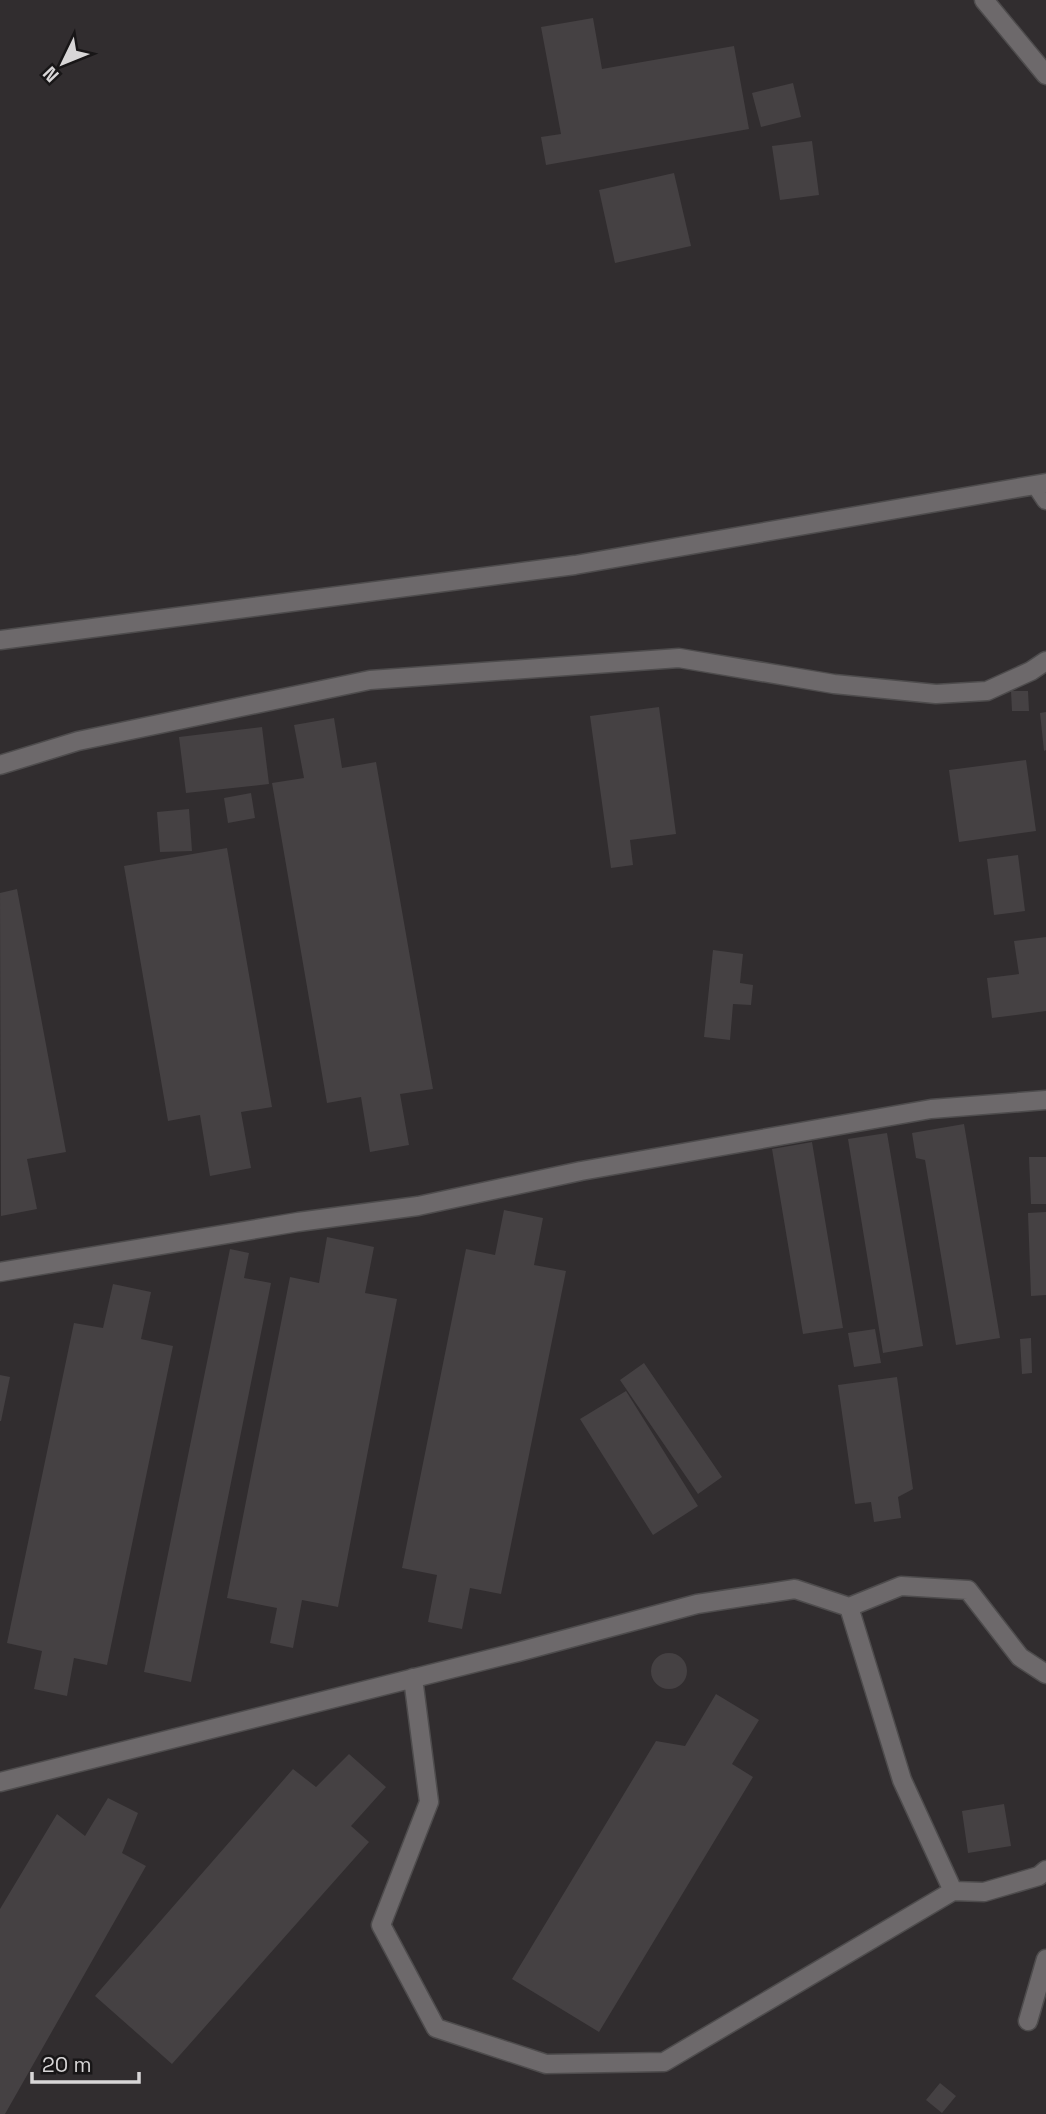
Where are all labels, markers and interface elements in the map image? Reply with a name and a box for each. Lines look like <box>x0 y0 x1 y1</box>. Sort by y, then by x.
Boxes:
north arrow <box>28 28 98 98</box>
text: N <box>37 61 64 87</box>
scale bar <box>32 2040 138 2084</box>
text: 20 m <box>42 2051 92 2078</box>

